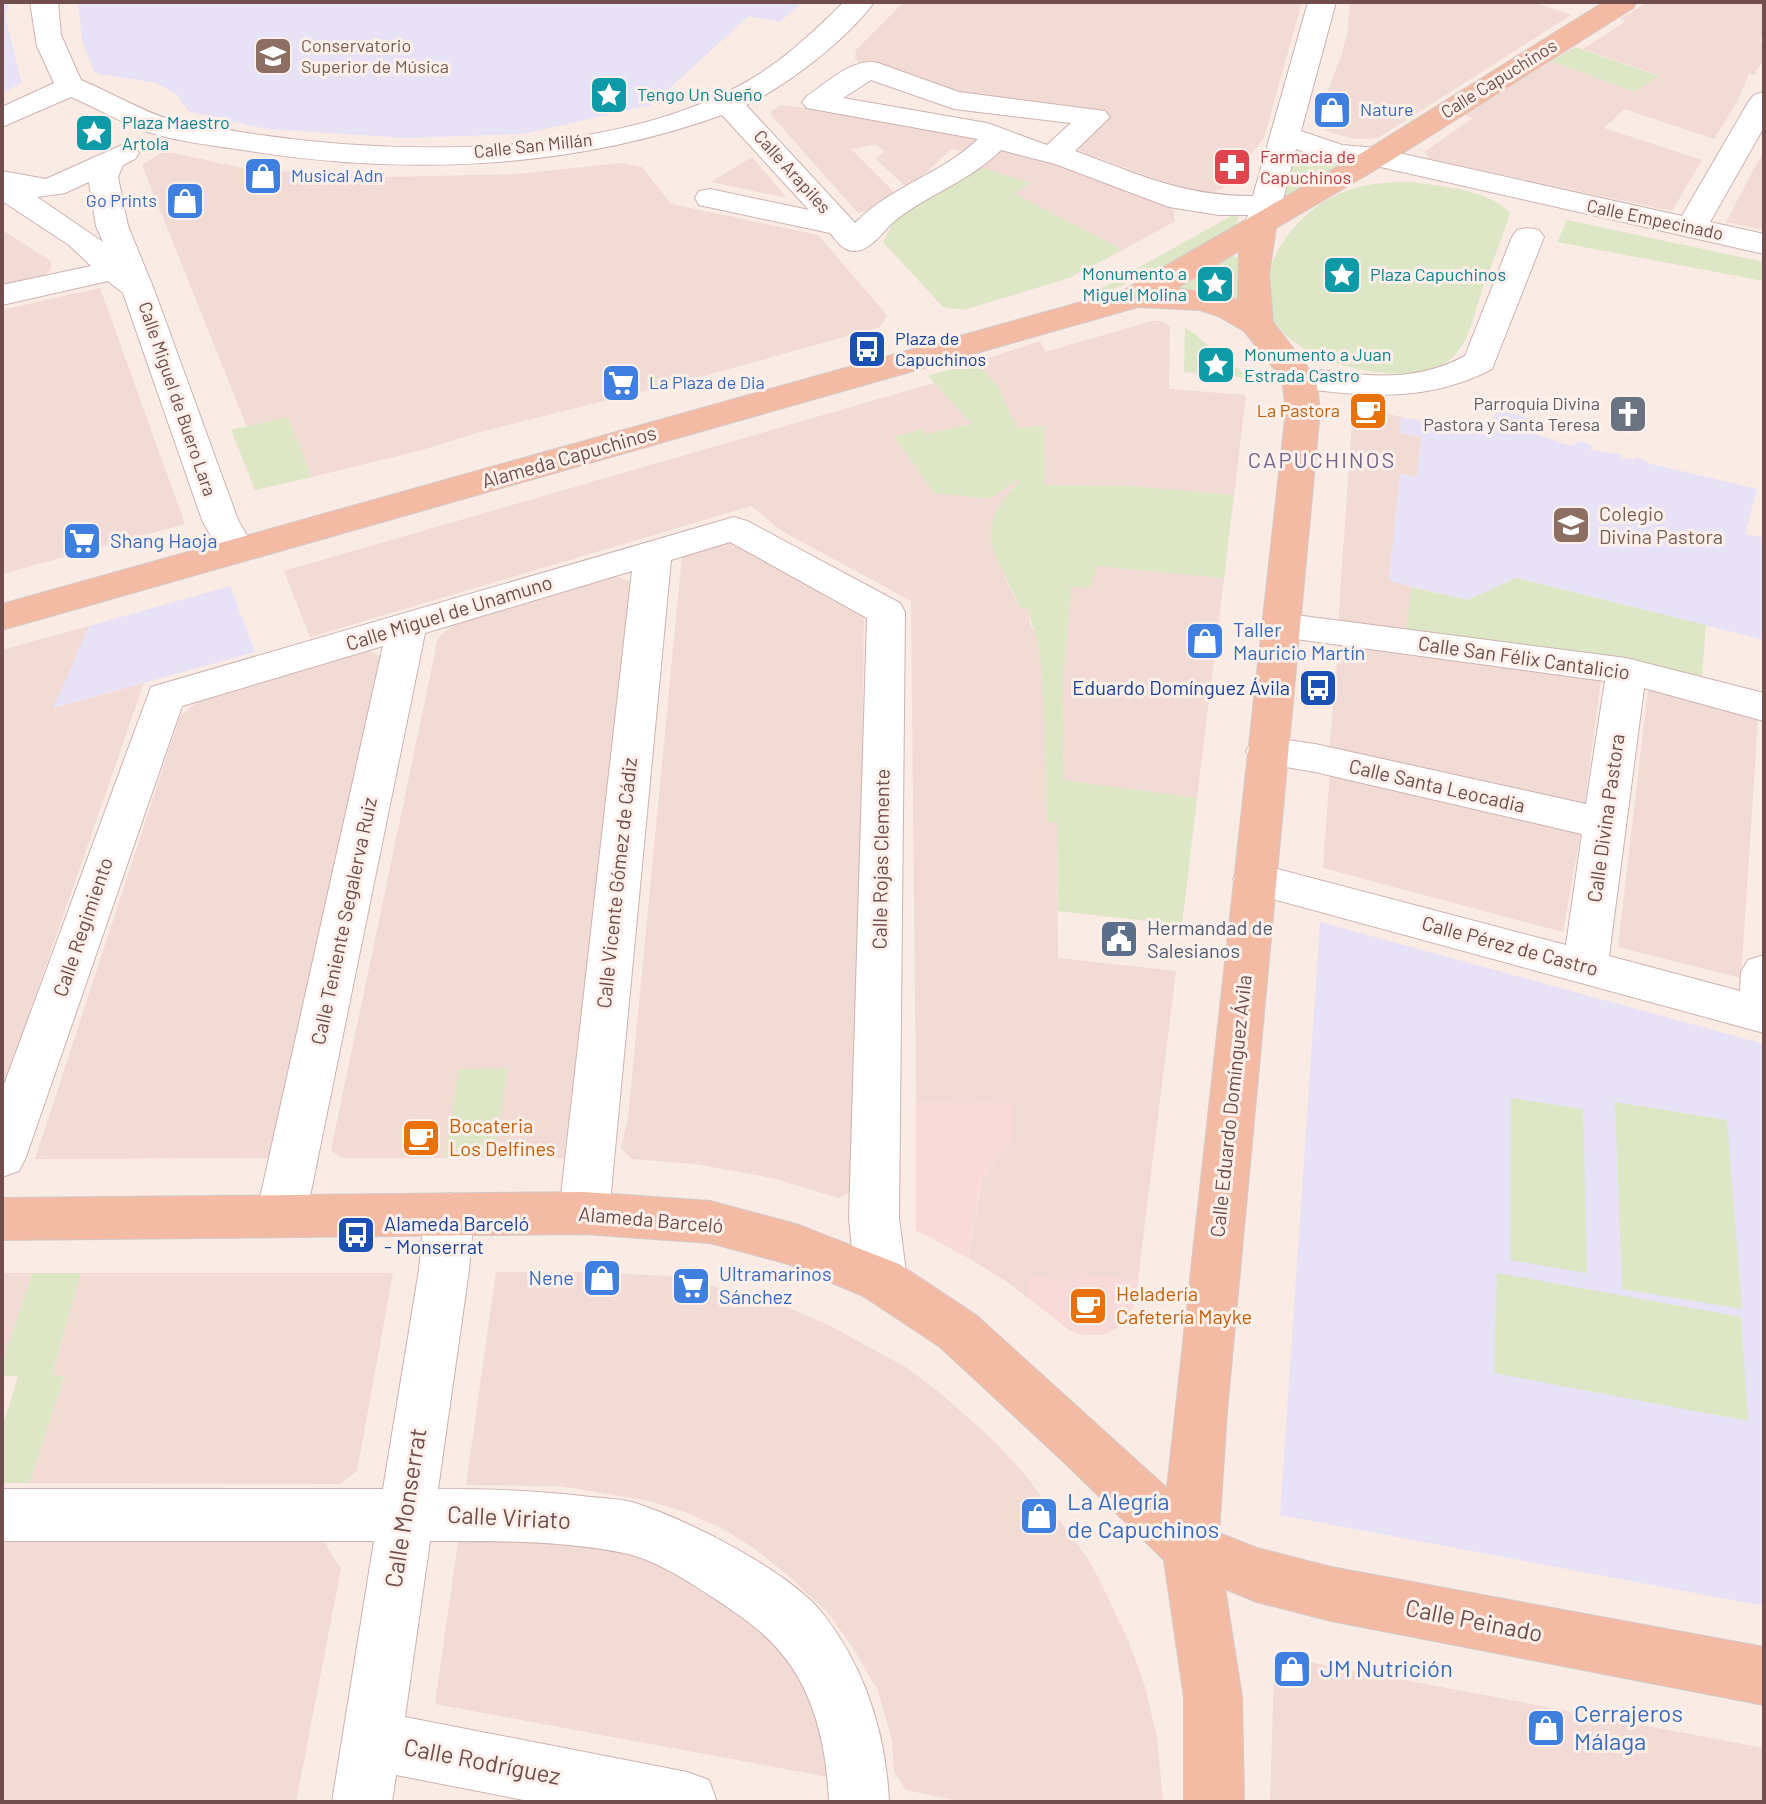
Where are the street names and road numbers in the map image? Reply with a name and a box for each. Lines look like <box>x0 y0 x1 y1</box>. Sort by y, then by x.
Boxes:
street label: Calle Capuchinos <box>1436 34 1561 123</box>
street label: Calle Arapiles <box>749 125 836 218</box>
street label: Calle San Millán <box>473 128 593 162</box>
street label: Calle Empecinado <box>1585 194 1726 244</box>
street label: Calle Miguel de Buero Lara <box>134 299 222 499</box>
street label: Alameda Capuchinos <box>479 420 659 492</box>
street label: Calle Miguel de Unamuno <box>343 569 555 655</box>
street label: Calle San Félix Cantalicio <box>1417 630 1632 684</box>
street label: Calle Divina Pastora <box>1581 732 1629 904</box>
street label: Calle Santa Leocadia <box>1347 753 1528 817</box>
street label: Calle Vicente Gómez de Cádiz <box>591 756 641 1009</box>
street label: Calle Rojas Clemente <box>866 768 894 950</box>
street label: Calle Teniente Segalerva Ruiz <box>305 795 381 1047</box>
street label: Calle Regimiento <box>47 854 117 999</box>
street label: Calle Pérez de Castro <box>1419 910 1601 980</box>
street label: Calle Eduardo Domínguez Ávila <box>1204 973 1256 1238</box>
street label: Alameda Barceló <box>578 1201 725 1237</box>
street label: Calle Monserrat <box>378 1426 431 1590</box>
street label: Calle Viriato <box>446 1499 572 1534</box>
street label: Calle Peinado <box>1403 1592 1545 1647</box>
street label: Calle Rodríguez <box>401 1731 563 1790</box>

